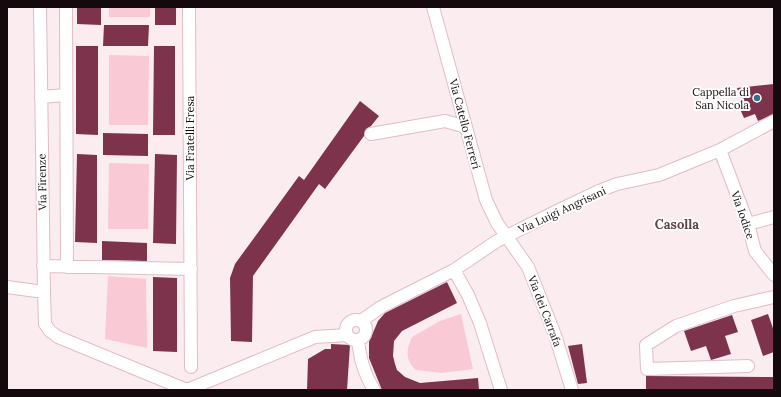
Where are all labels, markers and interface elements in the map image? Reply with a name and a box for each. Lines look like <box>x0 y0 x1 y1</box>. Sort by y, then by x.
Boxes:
street label: Via Catello Ferreri <box>446 77 484 171</box>
place label: Cappella di San Nicola <box>692 85 749 112</box>
marker: Cappella di San Nicola <box>752 93 762 103</box>
street label: Via Fratelli Fresa <box>183 95 197 181</box>
street label: Via Firenze <box>35 154 50 211</box>
street label: Via Luigi Angrisani <box>515 184 608 237</box>
street label: Via Iodice <box>728 188 758 241</box>
district label: Casolla <box>655 216 699 233</box>
street label: Via dei Carrafa <box>525 273 565 349</box>

